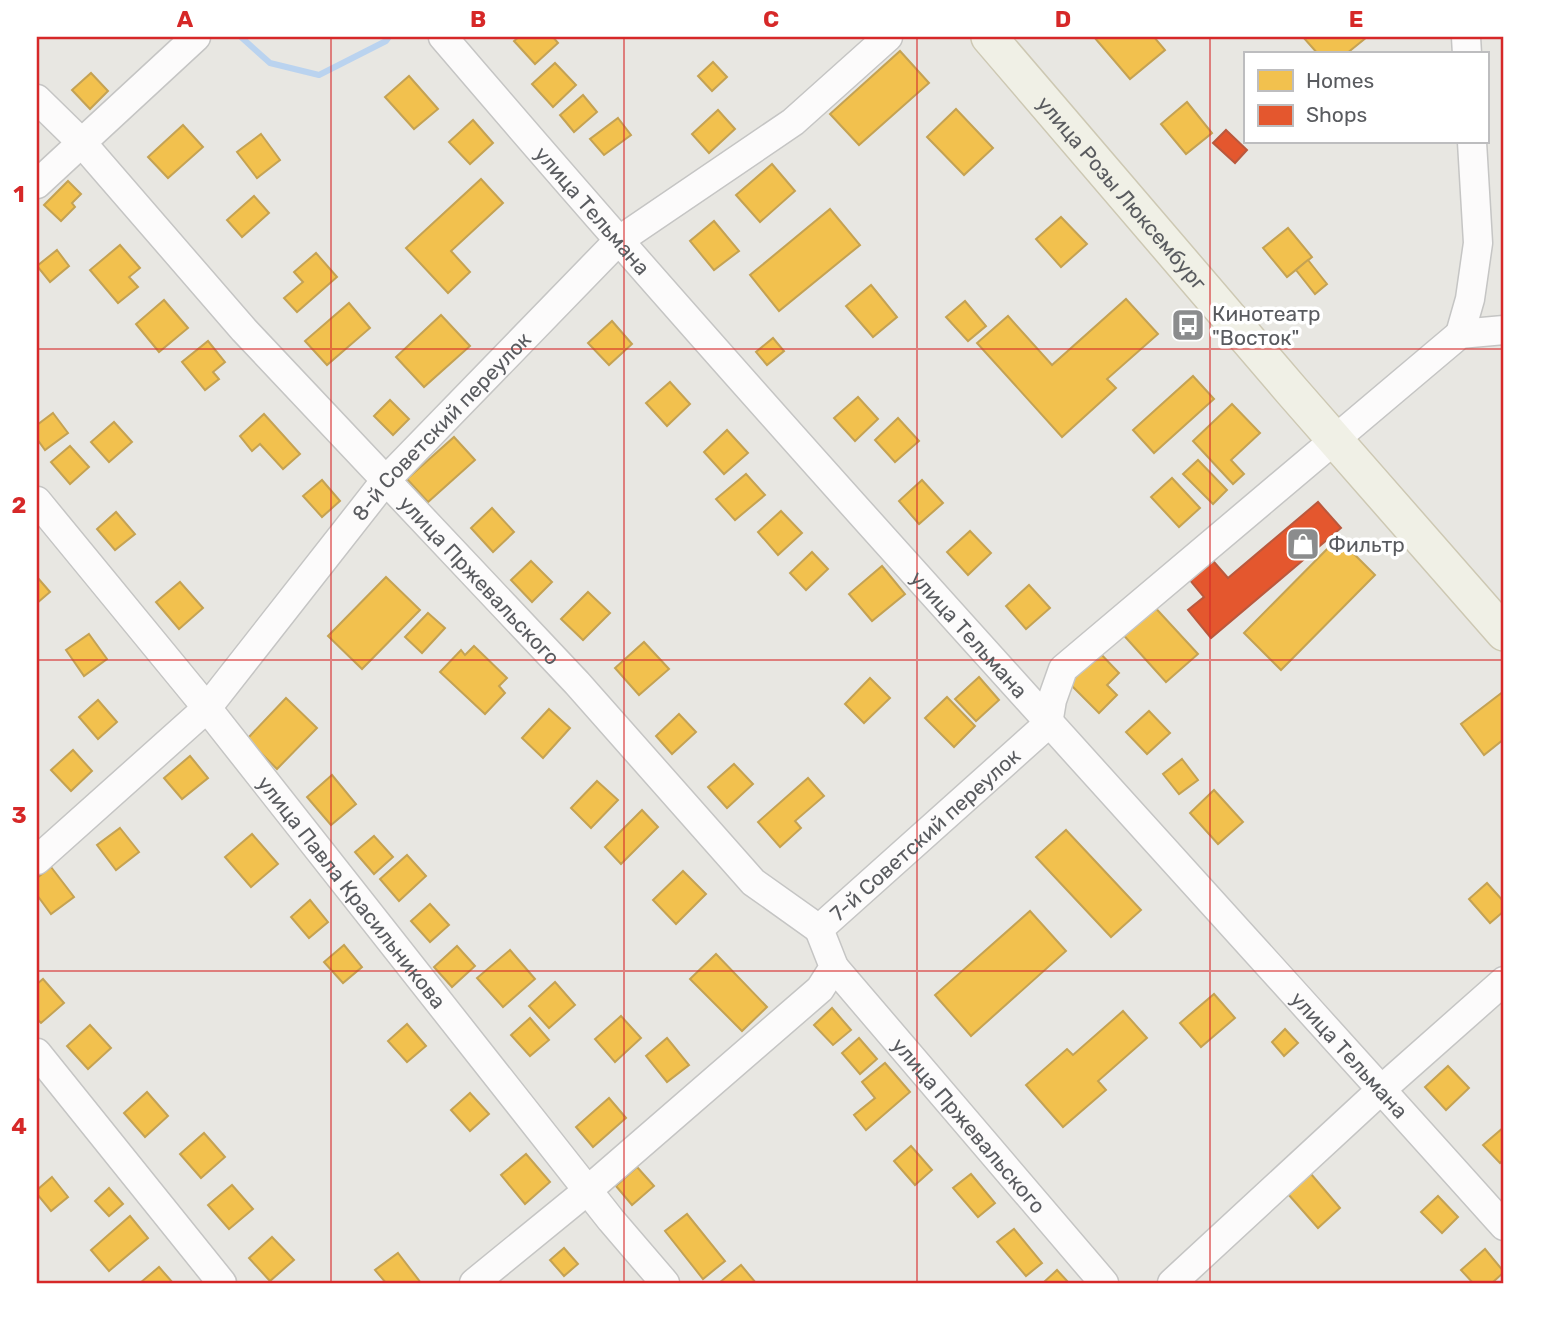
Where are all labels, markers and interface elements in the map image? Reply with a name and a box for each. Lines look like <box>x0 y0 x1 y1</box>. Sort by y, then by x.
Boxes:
text: A <box>177 5 194 33</box>
text: B <box>470 5 486 33</box>
text: C <box>763 5 779 33</box>
text: D <box>1055 5 1071 33</box>
text: E <box>1349 5 1363 33</box>
legend <box>1244 52 1488 144</box>
text: Homes <box>1306 68 1374 93</box>
street label: улица Розы Люксембург <box>1032 91 1212 295</box>
text: Shops <box>1306 102 1367 127</box>
street label: улица Тельмана <box>530 141 656 280</box>
text: 1 <box>13 180 25 208</box>
place label: Кинотеатр "Восток" <box>1212 301 1320 350</box>
bus stop icon: Кинотеатр "Восток" <box>1169 306 1207 344</box>
street label: 8-й Советский переулок <box>346 326 536 525</box>
street label: улица Пржевальского <box>394 490 565 670</box>
text: 2 <box>12 491 26 519</box>
shop icon: Фильтр <box>1284 525 1322 563</box>
place label: Фильтр <box>1328 532 1405 557</box>
street label: улица Тельмана <box>906 565 1033 703</box>
street label: 7-й Советский переулок <box>825 743 1025 926</box>
street label: улица Павла Красильникова <box>253 770 451 1013</box>
text: 3 <box>11 801 27 829</box>
street label: улица Тельмана <box>1286 986 1413 1123</box>
street label: улица Пржевальского <box>887 1032 1051 1218</box>
text: 4 <box>11 1112 27 1140</box>

